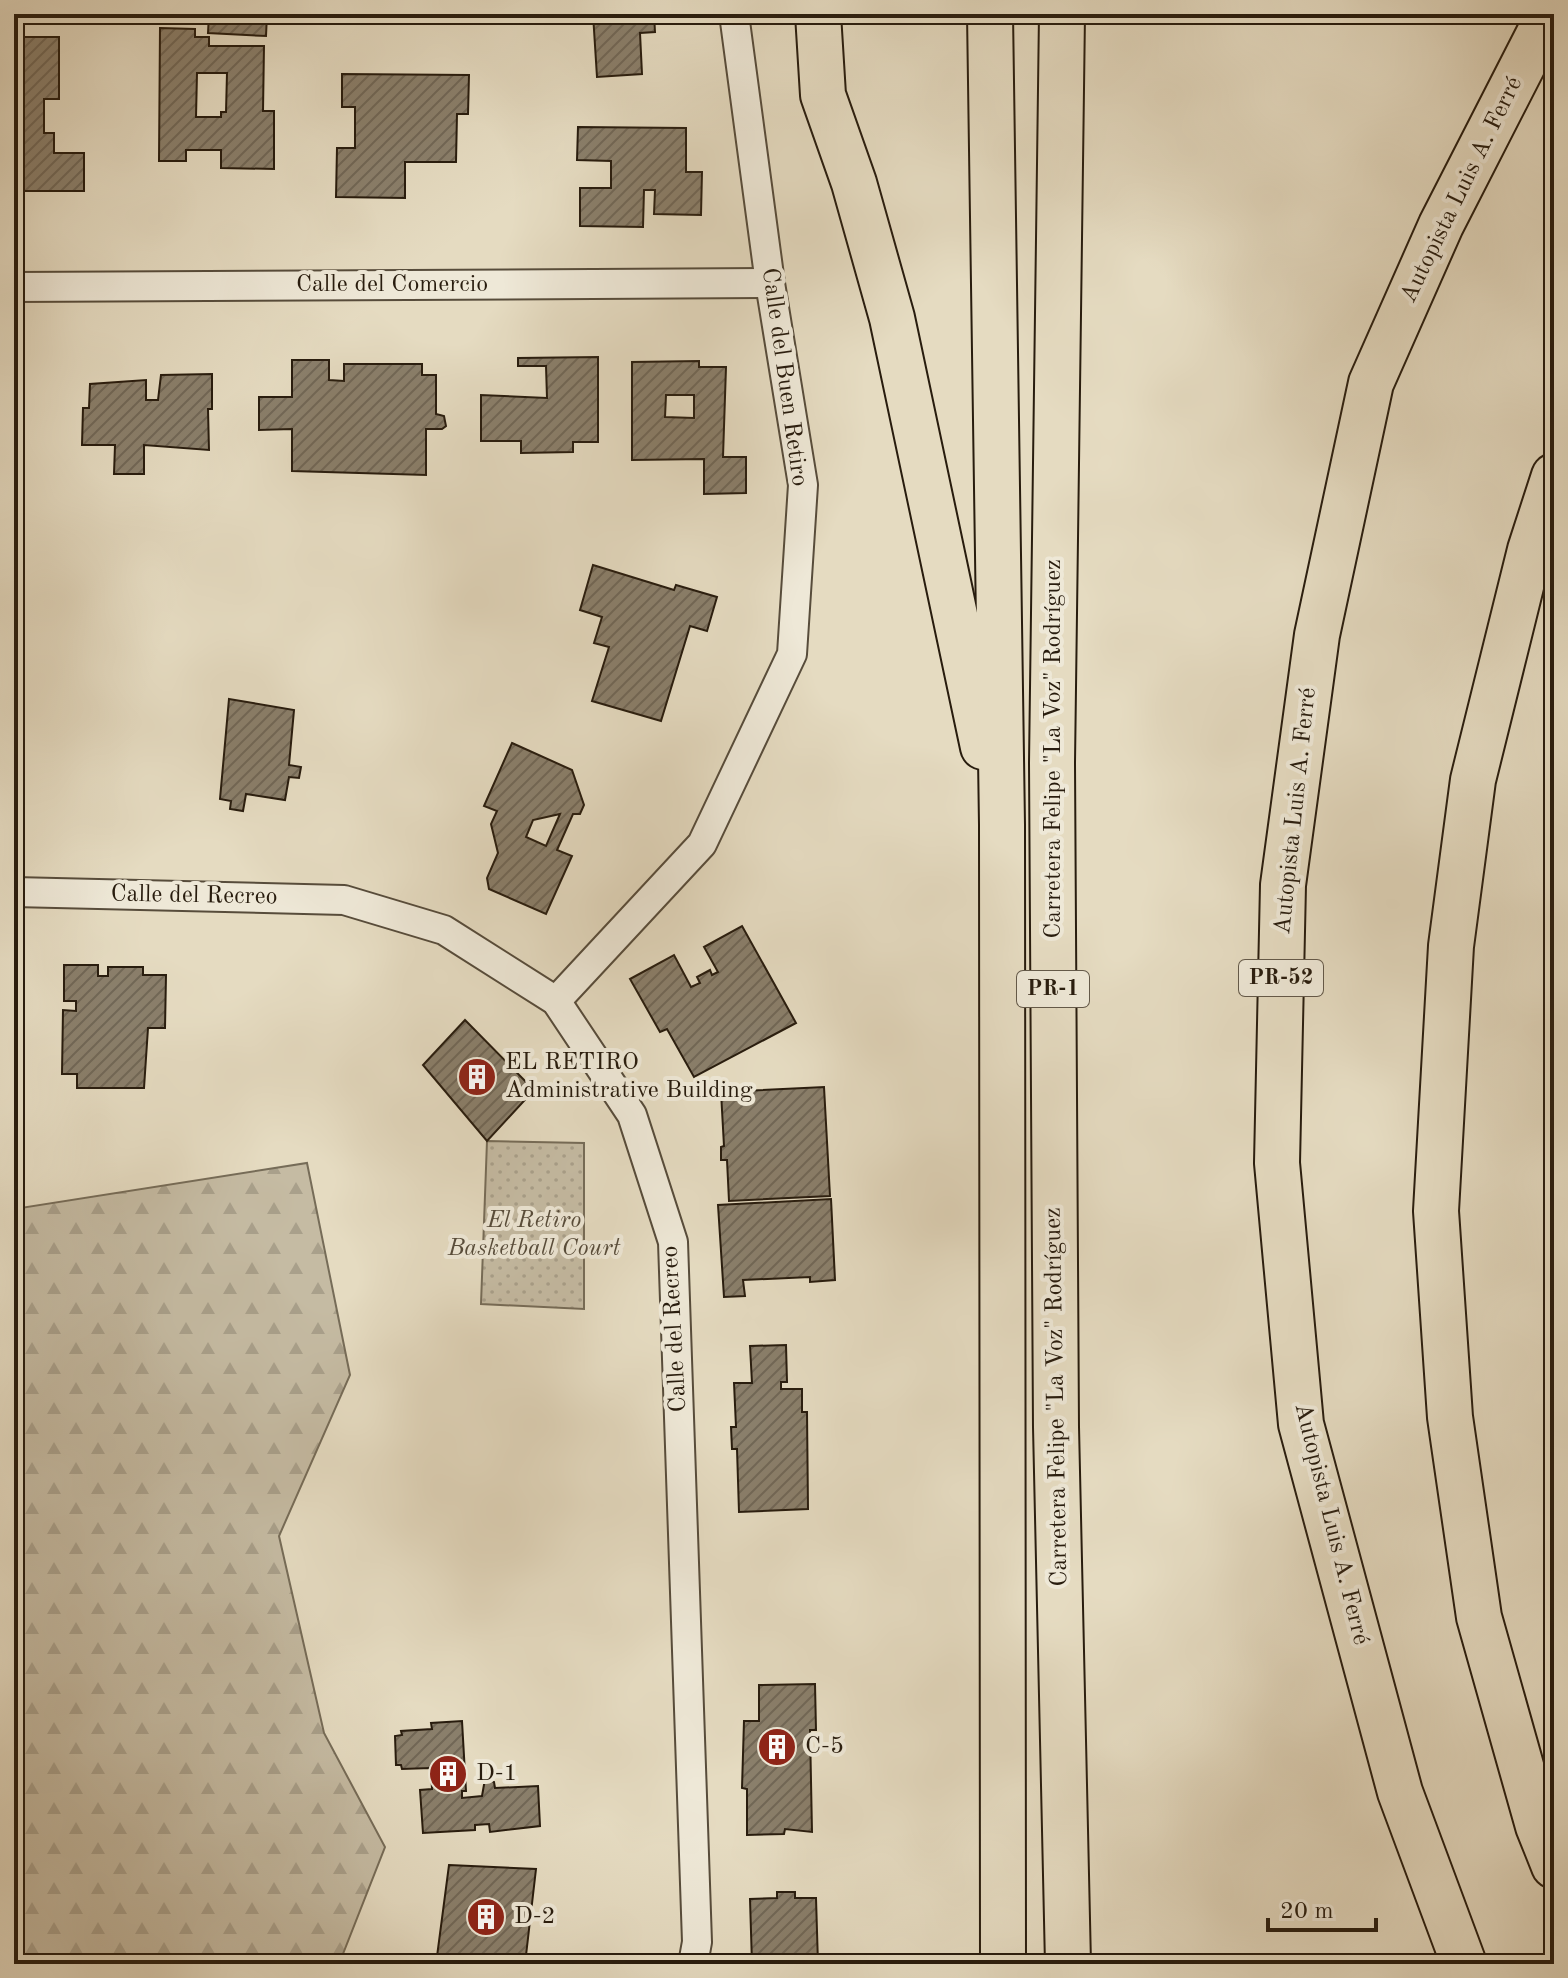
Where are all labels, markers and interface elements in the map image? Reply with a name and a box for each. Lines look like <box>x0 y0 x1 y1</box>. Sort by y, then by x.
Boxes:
street label: Autopista Luis A. Ferré <box>1397 73 1527 307</box>
street label: Calle del Buen Retiro <box>757 266 811 488</box>
street label: Calle del Comercio <box>296 273 488 297</box>
street label: Carretera Felipe "La Voz" Rodríguez <box>1042 559 1066 939</box>
street label: Autopista Luis A. Ferré <box>1271 686 1321 936</box>
street label: Calle del Recreo <box>110 883 278 909</box>
road number: PR-52 <box>1239 960 1323 996</box>
road number: PR-1 <box>1017 971 1089 1007</box>
place label: EL RETIRO Administrative Building <box>505 1051 753 1103</box>
building icon: EL RETIRO Administrative Building <box>456 1056 498 1098</box>
street label: Carretera Felipe "La Voz" Rodríguez <box>1042 1207 1072 1587</box>
park label: El Retiro Basketball Court <box>447 1209 621 1261</box>
street label: Calle del Recreo <box>659 1245 691 1413</box>
street label: Autopista Luis A. Ferré <box>1289 1401 1373 1647</box>
building icon: C-5 <box>756 1726 798 1768</box>
place label: C-5 <box>805 1735 844 1759</box>
building icon: D-1 <box>427 1753 469 1795</box>
place label: D-1 <box>476 1762 518 1786</box>
scale bar <box>1268 1882 1376 1932</box>
building icon: D-2 <box>465 1896 507 1938</box>
text: 20 m <box>1280 1900 1334 1924</box>
place label: D-2 <box>514 1905 556 1929</box>

